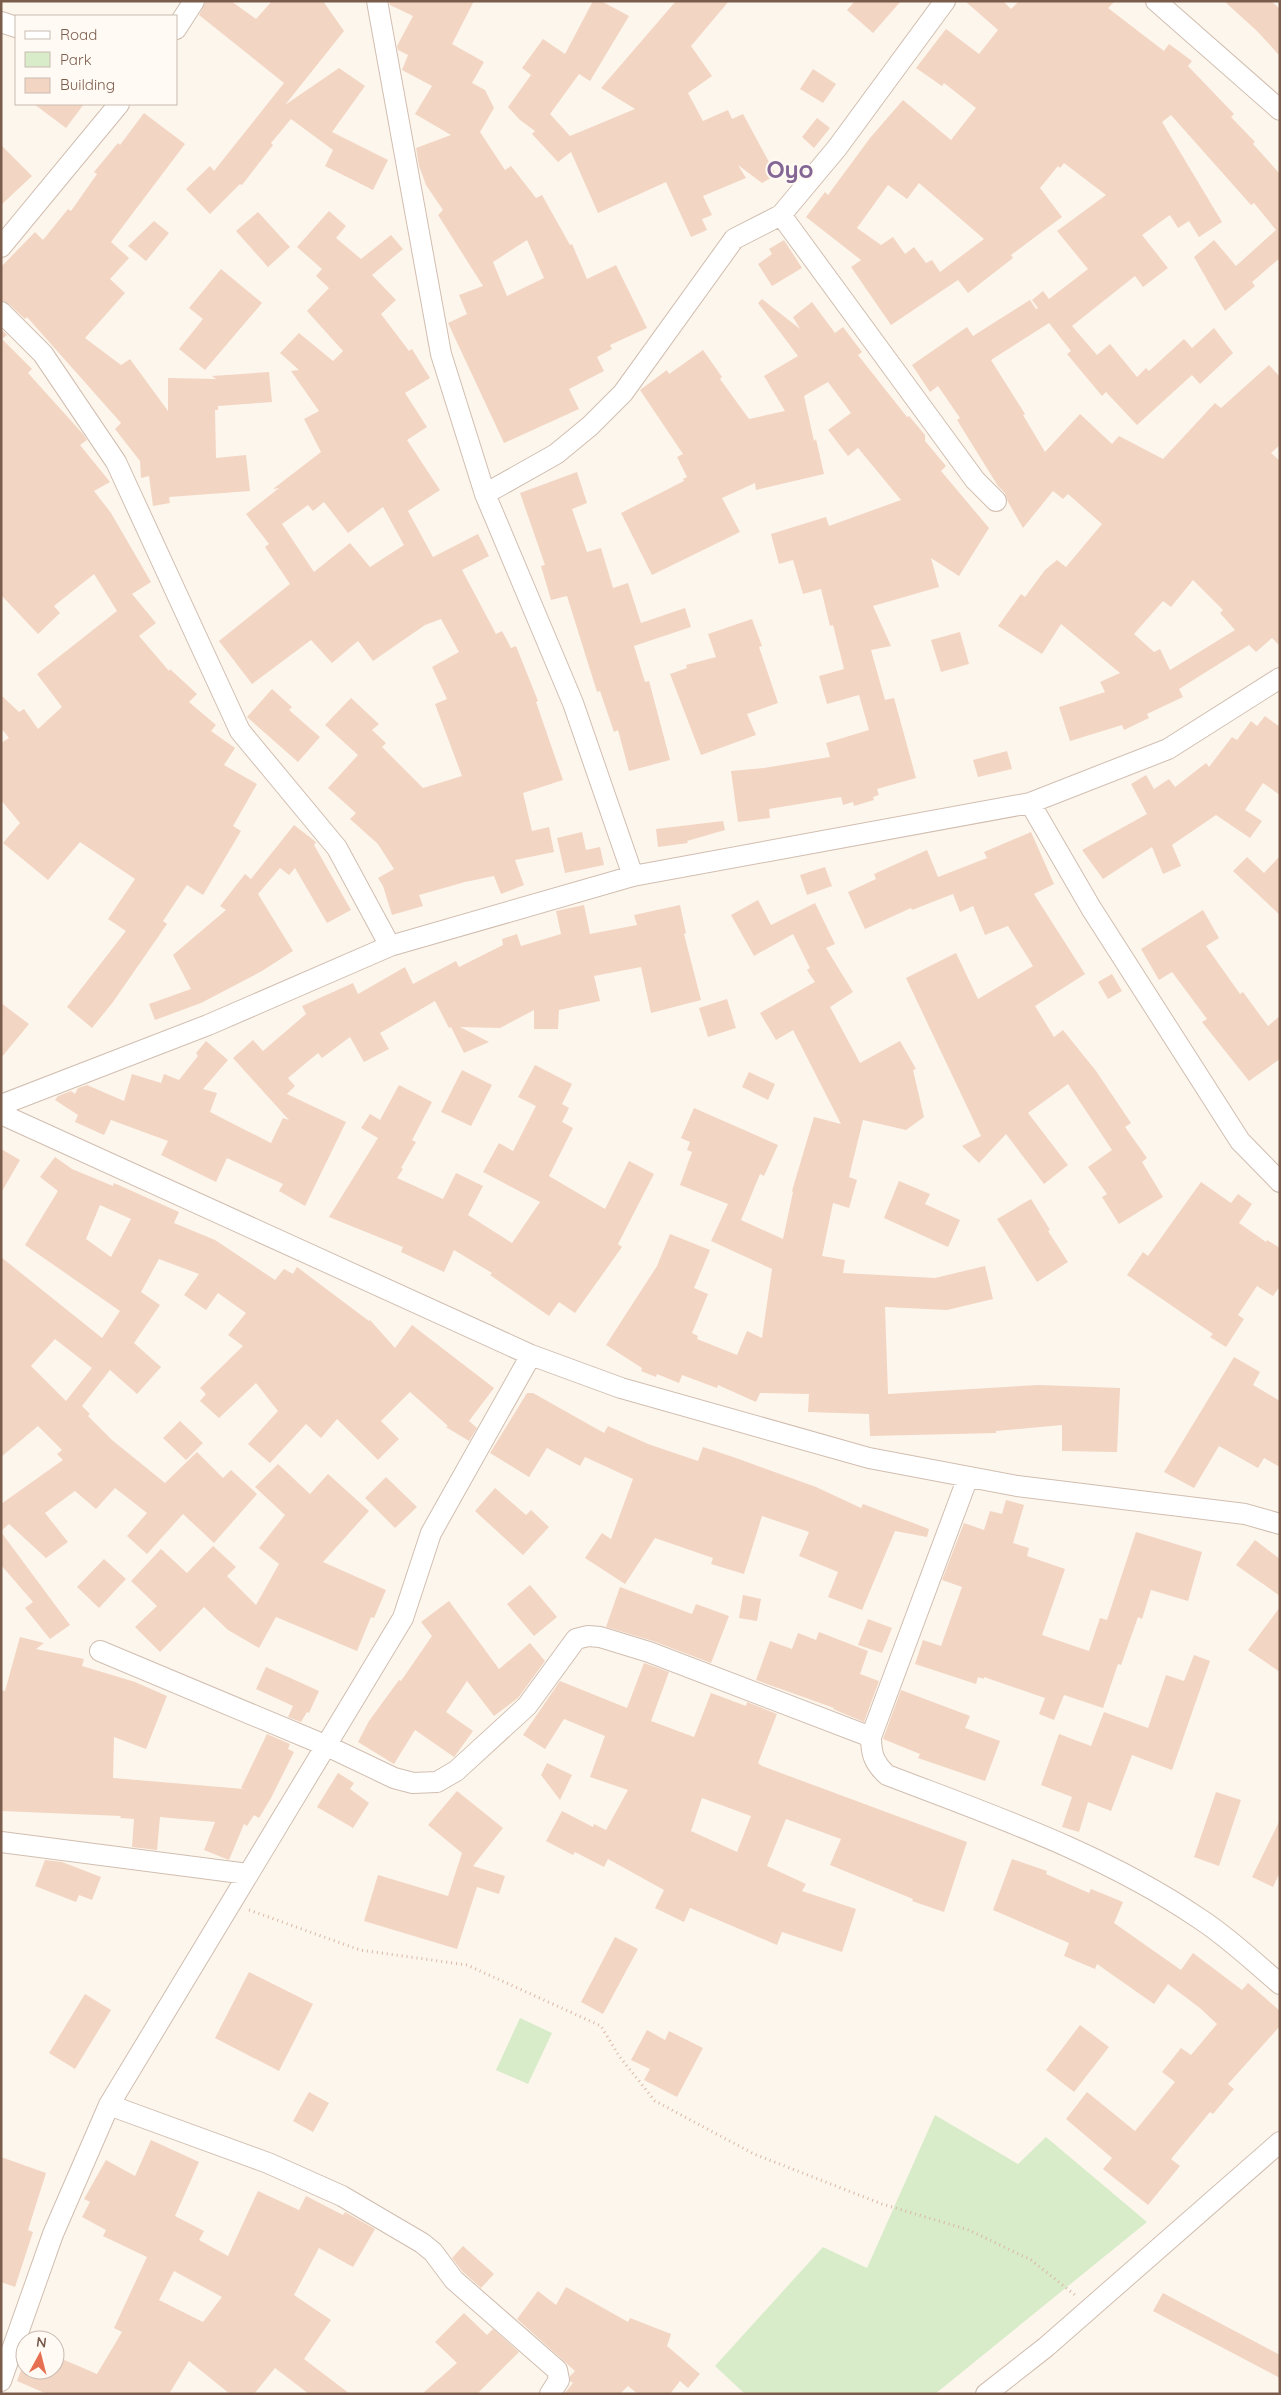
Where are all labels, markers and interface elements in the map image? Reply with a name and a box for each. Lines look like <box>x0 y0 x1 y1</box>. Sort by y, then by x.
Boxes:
legend <box>15 15 178 105</box>
text: Road <box>60 25 97 44</box>
text: Park <box>60 50 92 69</box>
text: Building <box>60 75 115 94</box>
district label: Oyo <box>766 154 814 184</box>
north arrow <box>15 2330 65 2380</box>
text: N <box>35 2333 48 2352</box>

